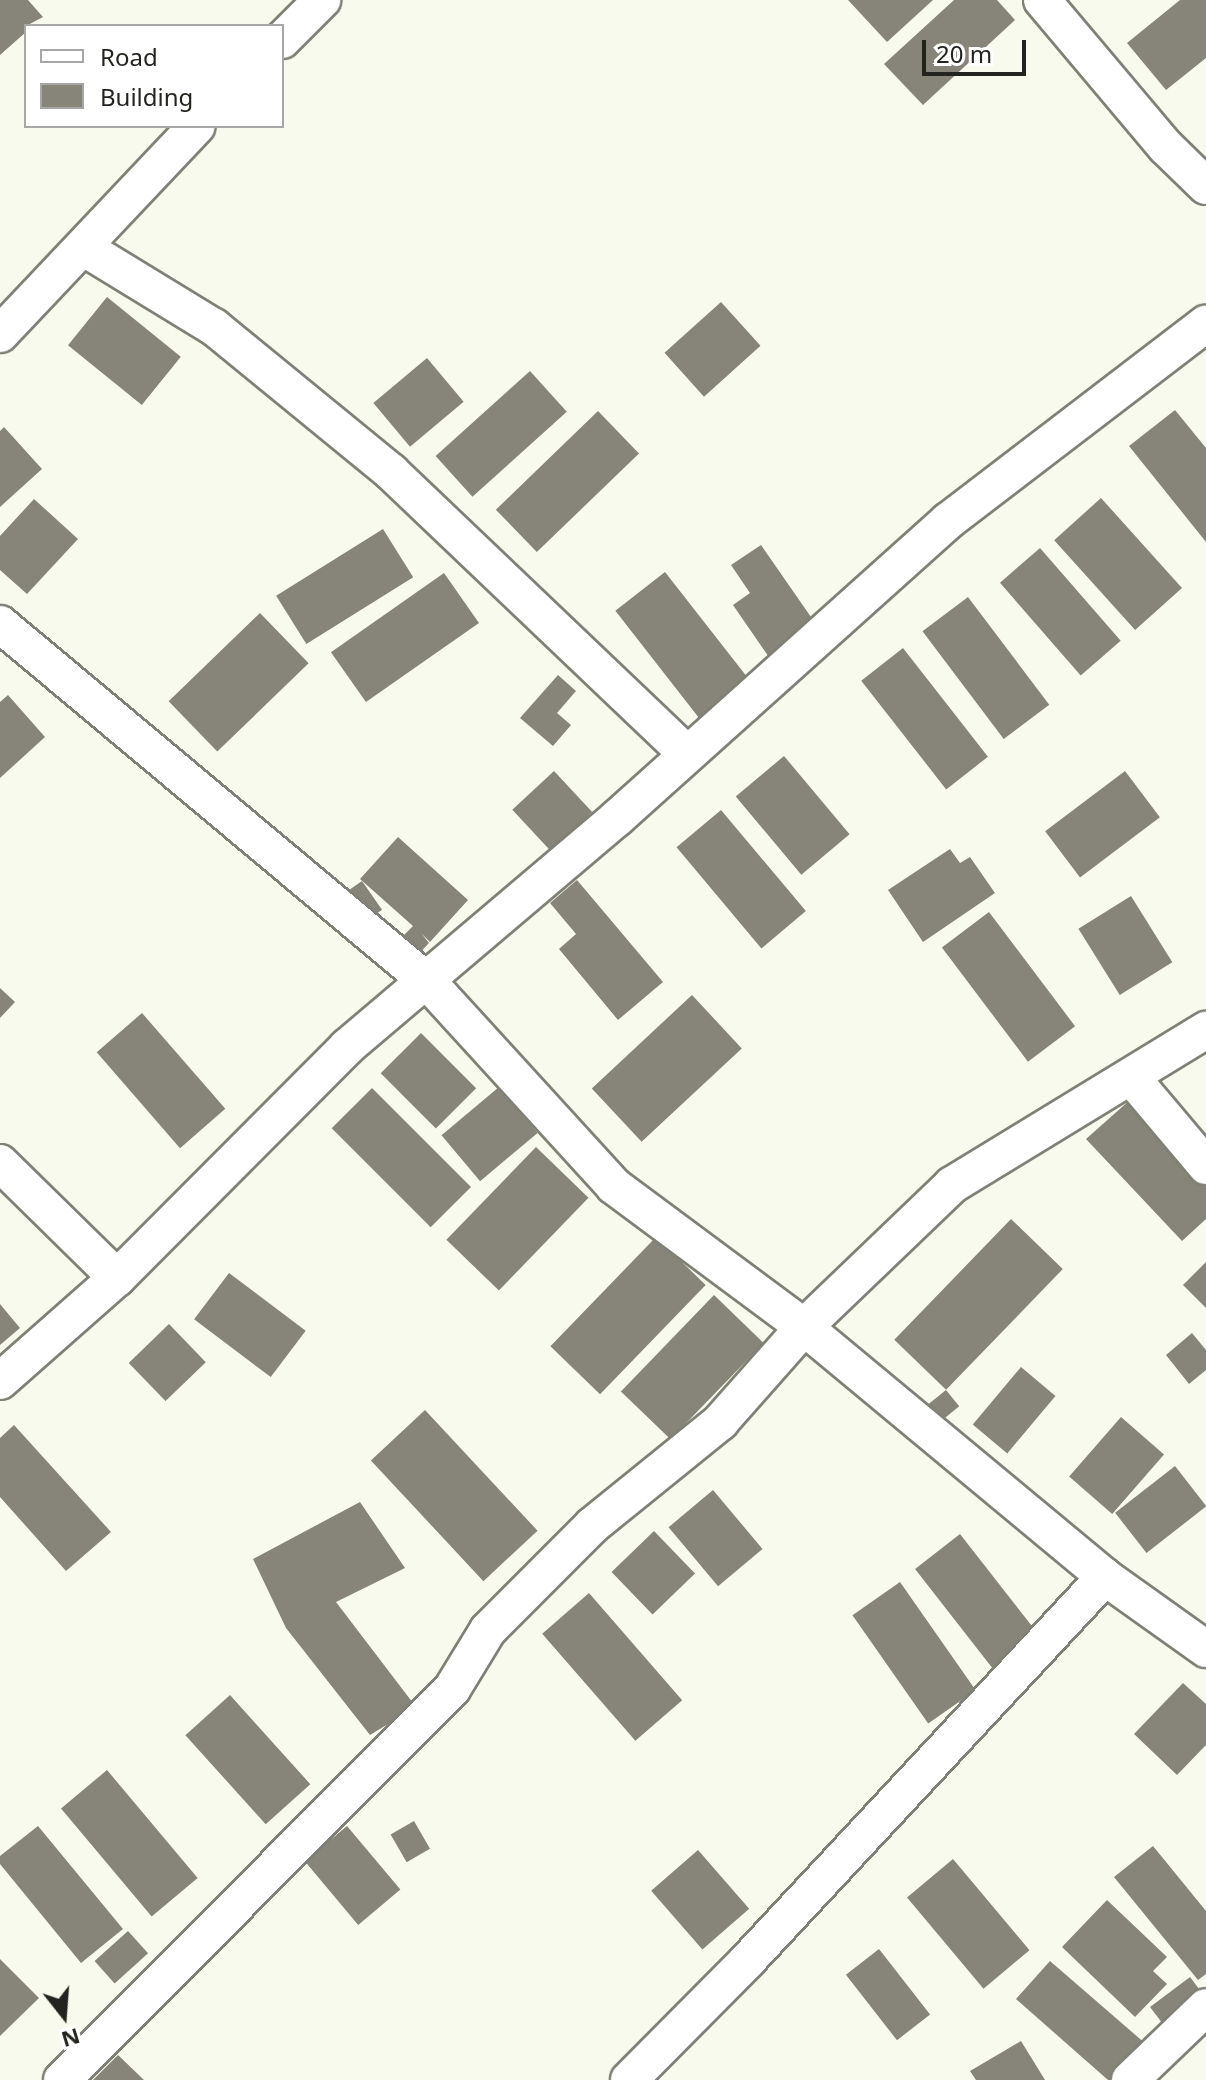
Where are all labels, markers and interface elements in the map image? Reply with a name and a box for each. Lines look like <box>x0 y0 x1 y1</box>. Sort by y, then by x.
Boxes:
legend <box>24 24 284 128</box>
scale bar <box>926 24 1030 74</box>
text: 20 m <box>936 37 992 70</box>
text: Road <box>100 40 158 73</box>
text: Building <box>100 80 193 113</box>
north arrow <box>24 1976 104 2056</box>
text: N <box>58 2022 84 2056</box>

